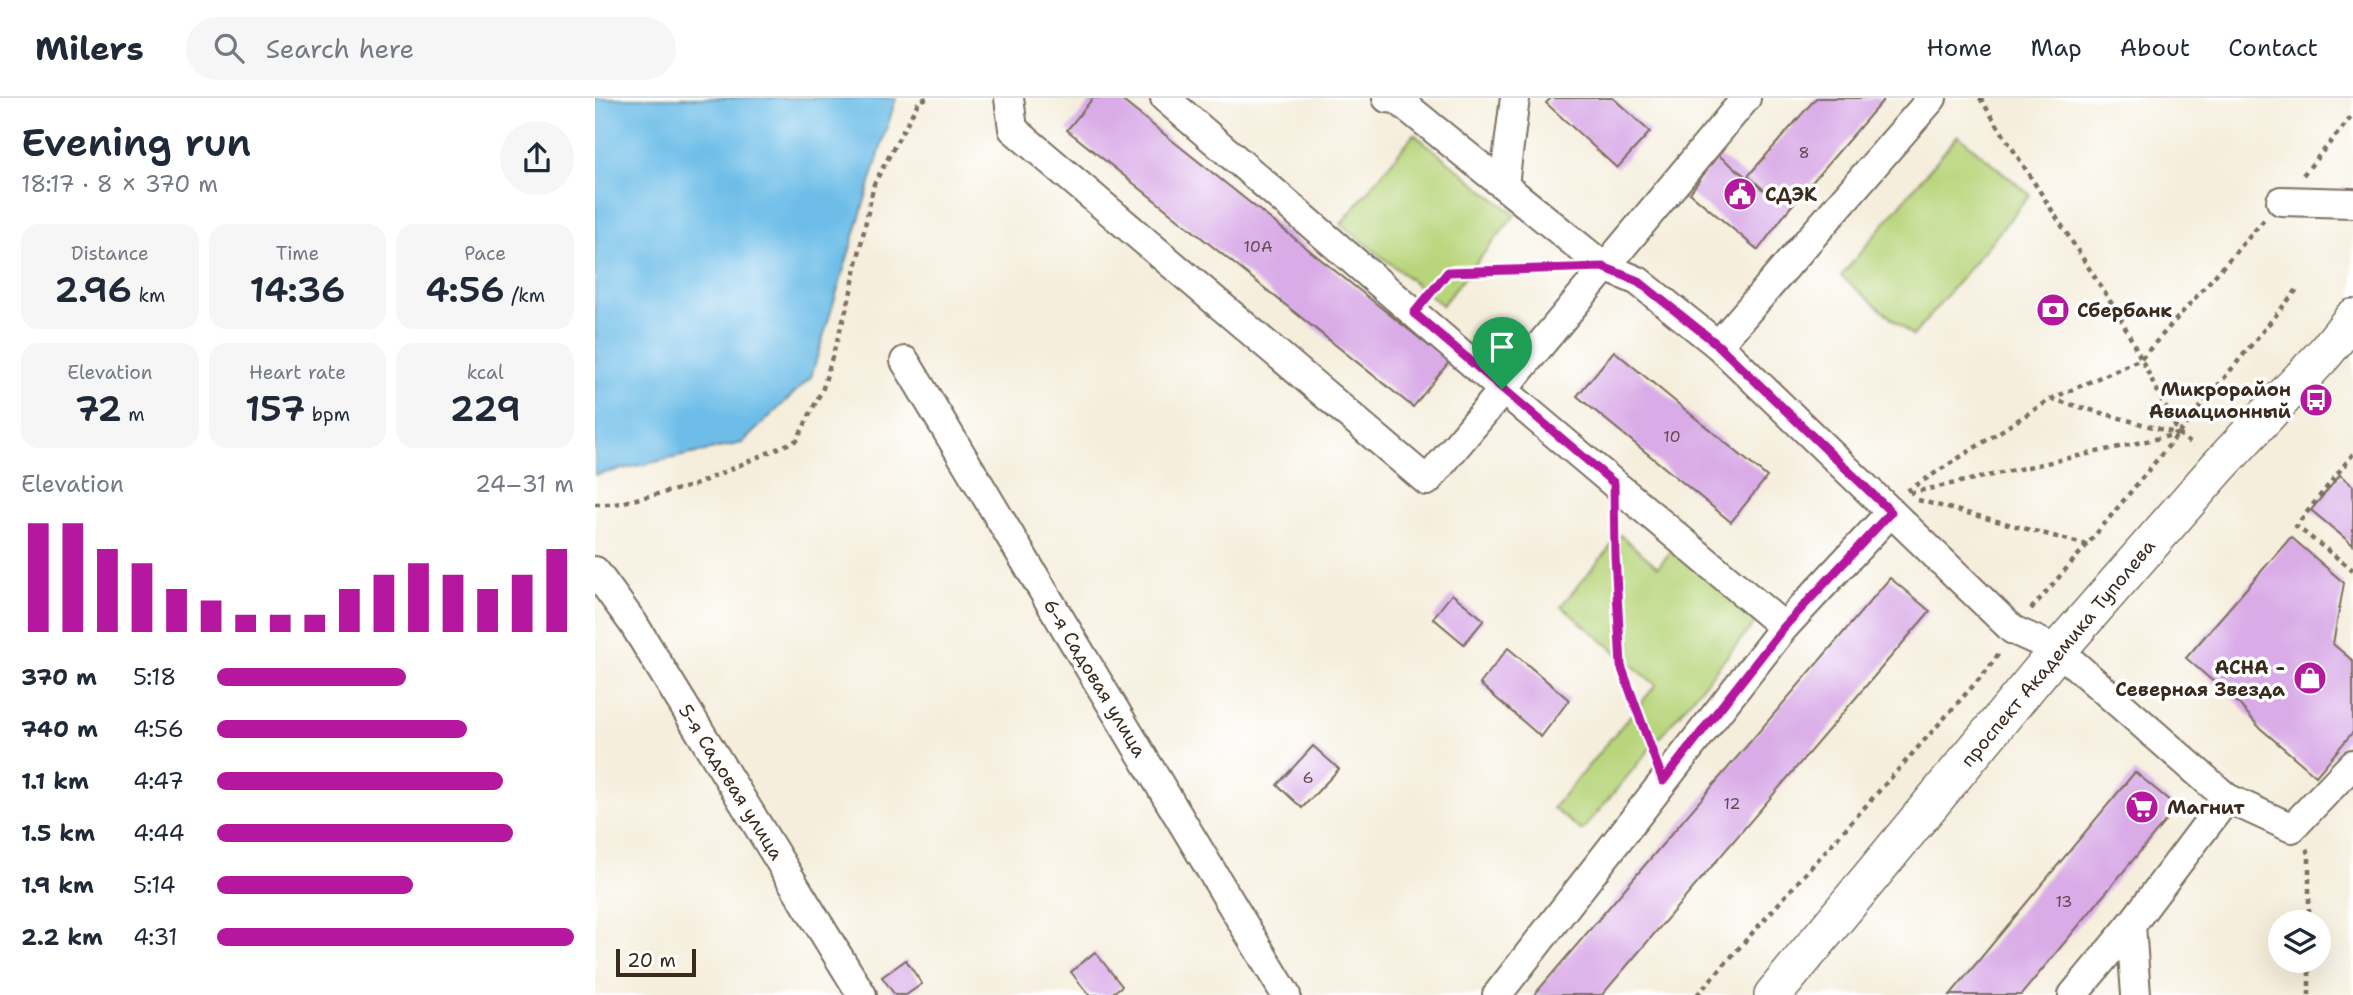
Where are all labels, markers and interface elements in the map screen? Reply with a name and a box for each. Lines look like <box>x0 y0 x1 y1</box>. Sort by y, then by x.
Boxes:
search box <box>186 17 676 80</box>
text: Milers <box>35 26 144 71</box>
icon: search <box>210 29 248 67</box>
text: Search here <box>266 31 414 66</box>
text: Home <box>1926 32 1992 64</box>
text: Map <box>2030 32 2082 64</box>
text: About <box>2120 32 2190 64</box>
text: Contact <box>2228 32 2318 64</box>
text: Evening run <box>21 117 251 168</box>
button: share <box>500 121 574 195</box>
house number: 8 <box>1798 142 1810 163</box>
text: 18:17 · 8 × 370 m <box>21 169 218 199</box>
public building icon: СДЭК <box>1721 175 1759 213</box>
place label: СДЭК <box>1765 182 1817 207</box>
house number: 10А <box>1243 236 1273 257</box>
text: Distance <box>71 241 149 266</box>
text: Time <box>276 241 319 266</box>
text: Pace <box>464 241 506 266</box>
text: 2.96 <box>54 266 132 313</box>
text: 14:36 <box>250 266 345 313</box>
text: 4:56 <box>425 266 505 313</box>
text: km <box>132 283 165 308</box>
text: /km <box>505 283 545 308</box>
bank icon: Сбербанк <box>2034 291 2072 329</box>
place label: Сбербанк <box>2077 298 2172 323</box>
pin <box>1472 317 1532 389</box>
icon: arrive <box>1483 328 1521 366</box>
text: Elevation <box>67 360 152 385</box>
text: Heart rate <box>249 360 346 385</box>
text: kcal <box>467 360 504 385</box>
place label: Микрорайон Авиационный <box>2149 377 2291 424</box>
bus stop icon: Микрорайон Авиационный <box>2297 381 2335 419</box>
text: 72 <box>75 385 122 432</box>
text: 157 <box>245 385 305 432</box>
text: 229 <box>450 385 521 432</box>
text: m <box>122 402 145 427</box>
text: bpm <box>305 402 350 427</box>
house number: 10 <box>1663 426 1681 447</box>
text: Elevation <box>21 469 124 499</box>
text: 24–31 m <box>475 469 574 499</box>
street label: проспект Академика Туполева <box>1955 534 2161 772</box>
street label: 6-я Садовая улица <box>1038 594 1152 762</box>
place label: АСНА - Северная Звезда <box>2115 655 2285 702</box>
shop icon: АСНА - Северная Звезда <box>2291 659 2329 697</box>
text: 370 m <box>21 662 97 692</box>
text: 5:18 <box>133 662 176 692</box>
street label: 5-я Садовая улица <box>673 699 789 865</box>
text: 740 m <box>21 714 98 744</box>
text: 4:56 <box>133 714 184 744</box>
text: 1.1 km <box>21 766 89 796</box>
text: 4:47 <box>133 766 184 796</box>
house number: 6 <box>1302 767 1314 788</box>
supermarket icon: Магнит <box>2123 788 2161 826</box>
house number: 12 <box>1723 793 1741 814</box>
place label: Магнит <box>2167 795 2245 820</box>
text: 1.5 km <box>21 818 95 848</box>
text: 4:44 <box>133 818 185 848</box>
text: 1.9 km <box>21 870 94 900</box>
text: 5:14 <box>133 870 176 900</box>
house number: 13 <box>2055 891 2073 912</box>
map controls <box>2268 910 2331 973</box>
button: layers <box>2268 910 2331 973</box>
text: 2.2 km <box>21 922 103 952</box>
text: 4:31 <box>133 922 178 952</box>
scale bar <box>616 946 697 978</box>
text: 20 m <box>627 948 676 973</box>

